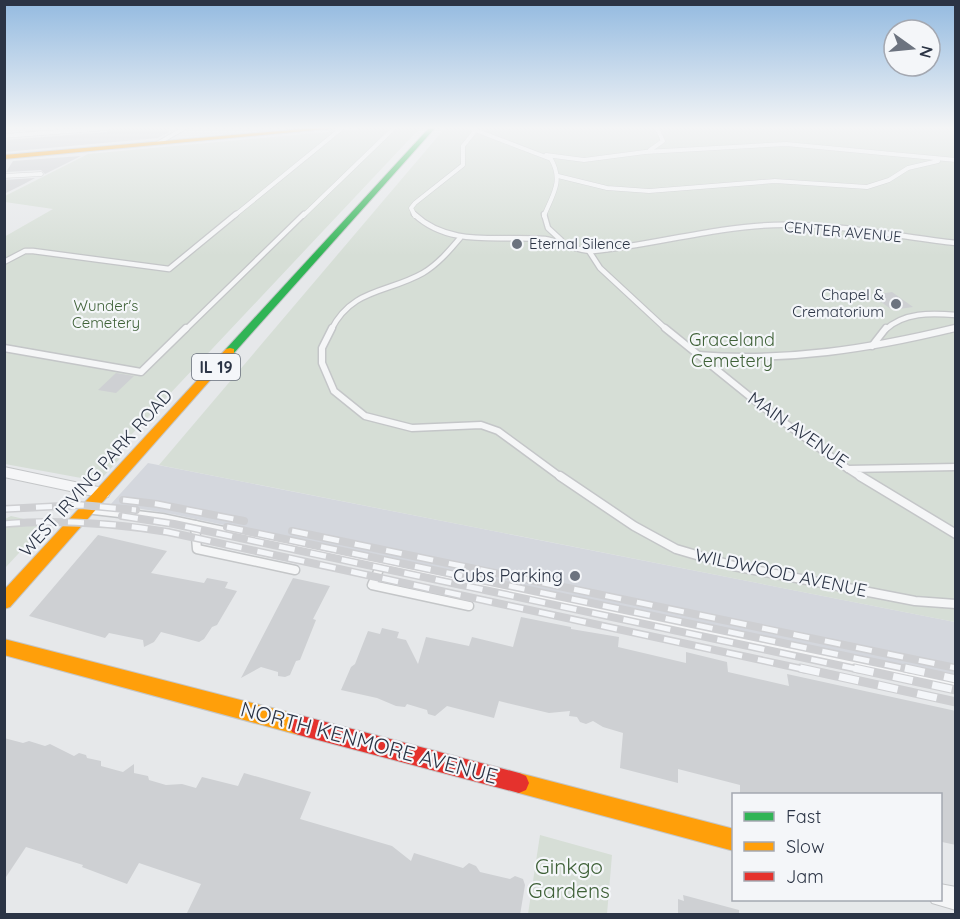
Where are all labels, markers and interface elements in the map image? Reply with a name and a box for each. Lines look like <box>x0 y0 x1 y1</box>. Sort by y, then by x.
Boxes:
north arrow <box>882 18 942 78</box>
text: N <box>915 44 938 60</box>
street label: CENTER AVENUE <box>783 217 903 246</box>
place label: Eternal Silence <box>529 234 630 253</box>
marker: Eternal Silence <box>510 237 524 251</box>
place label: Chapel & Crematorium <box>792 285 884 321</box>
park label: Wunder's Cemetery <box>72 296 140 332</box>
marker: Chapel & Crematorium <box>889 297 903 311</box>
park label: Graceland Cemetery <box>689 328 775 372</box>
road number: IL 19 <box>192 354 240 380</box>
street label: WEST IRVING PARK ROAD <box>14 384 177 561</box>
street label: MAIN AVENUE <box>744 386 853 473</box>
street label: WILDWOOD AVENUE <box>693 543 869 602</box>
place label: Cubs Parking <box>453 564 563 587</box>
marker: Cubs Parking <box>568 569 582 583</box>
street label: NORTH KENMORE AVENUE <box>238 695 501 789</box>
legend <box>732 793 942 901</box>
text: Fast <box>786 805 821 828</box>
text: Slow <box>786 835 824 858</box>
park label: Ginkgo Gardens <box>528 853 610 903</box>
text: Jam <box>786 865 824 888</box>

